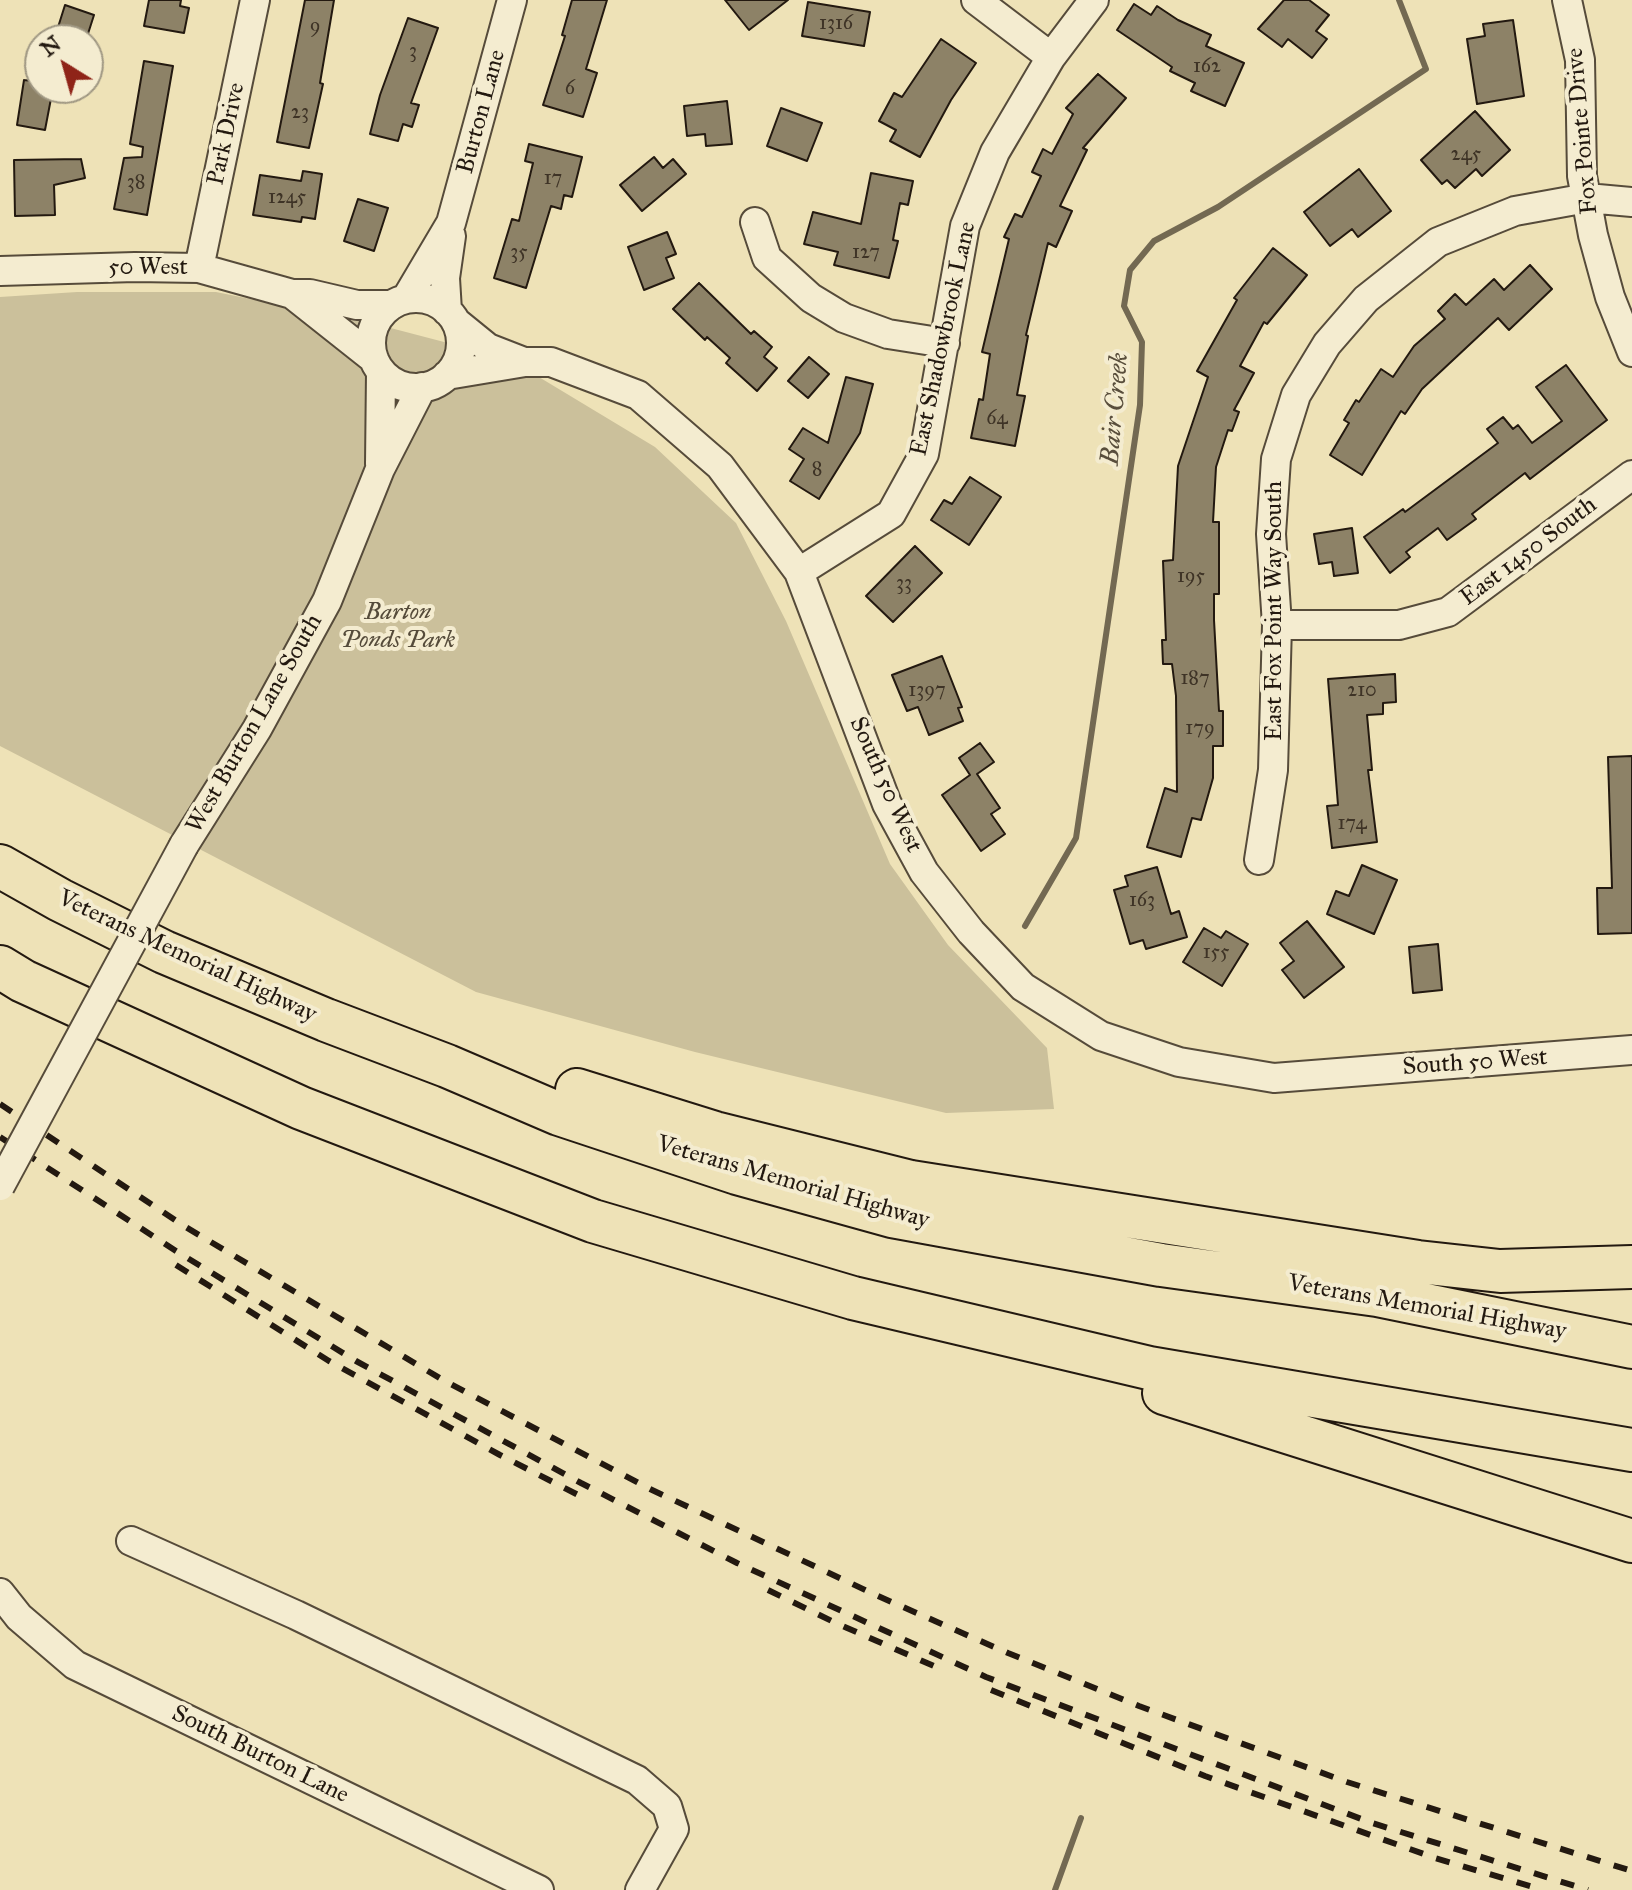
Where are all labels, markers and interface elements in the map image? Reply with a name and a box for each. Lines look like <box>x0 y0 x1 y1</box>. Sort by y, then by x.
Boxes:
house number: 1316 <box>819 12 853 36</box>
house number: 9 <box>310 15 320 39</box>
north arrow <box>24 24 104 104</box>
text: N <box>35 30 66 62</box>
house number: 3 <box>409 40 417 64</box>
street label: Fox Pointe Drive <box>1561 46 1605 216</box>
street label: Burton Lane <box>452 47 512 177</box>
house number: 162 <box>1193 55 1221 79</box>
house number: 6 <box>565 77 575 101</box>
street label: Park Drive <box>202 80 252 188</box>
house number: 23 <box>291 101 309 125</box>
house number: 245 <box>1451 143 1481 167</box>
house number: 17 <box>544 167 562 191</box>
house number: 38 <box>127 171 145 195</box>
house number: 1245 <box>268 186 306 210</box>
street label: East Shadowbrook Lane <box>905 219 983 459</box>
house number: 35 <box>510 241 528 265</box>
house number: 127 <box>852 241 880 265</box>
street label: 50 West <box>108 254 188 282</box>
water label: Bair Creek <box>1096 351 1136 467</box>
house number: 64 <box>986 407 1008 431</box>
house number: 8 <box>812 458 822 482</box>
street label: East Fox Point Way South <box>1261 481 1289 741</box>
street label: East 1450 South <box>1455 491 1603 613</box>
house number: 195 <box>1177 565 1205 589</box>
house number: 33 <box>896 572 912 596</box>
park label: Barton Ponds Park <box>341 599 455 655</box>
street label: West Burton Lane South <box>181 610 329 838</box>
house number: 187 <box>1180 667 1210 691</box>
house number: 1397 <box>908 679 946 703</box>
house number: 210 <box>1347 679 1377 703</box>
street label: South 50 West <box>842 713 928 857</box>
house number: 179 <box>1185 717 1215 741</box>
house number: 174 <box>1337 812 1367 836</box>
street label: Veterans Memorial Highway <box>53 884 321 1030</box>
house number: 163 <box>1129 889 1155 913</box>
house number: 155 <box>1203 941 1229 965</box>
street label: South 50 West <box>1402 1044 1548 1082</box>
street label: Veterans Memorial Highway <box>653 1130 933 1236</box>
street label: Veterans Memorial Highway <box>1286 1269 1568 1347</box>
street label: South Burton Lane <box>167 1700 353 1810</box>

